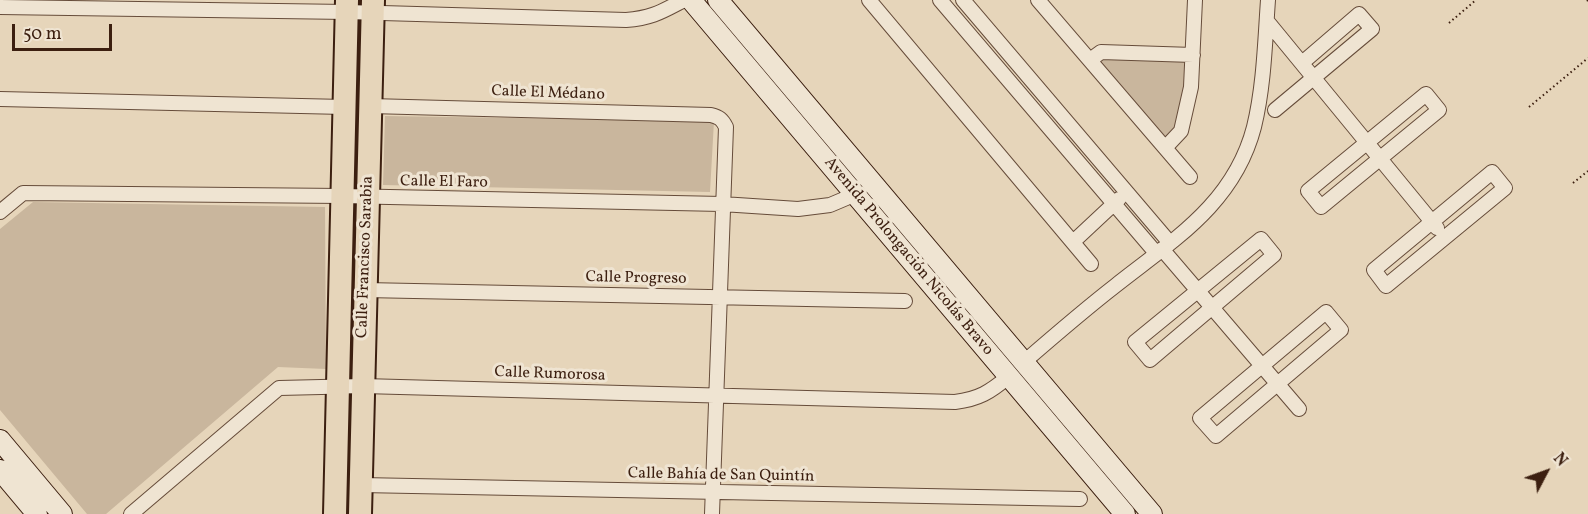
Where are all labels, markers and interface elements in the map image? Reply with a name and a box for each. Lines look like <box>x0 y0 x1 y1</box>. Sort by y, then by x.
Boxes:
scale bar <box>15 12 116 50</box>
text: 50 m <box>23 22 62 47</box>
street label: Calle El Médano <box>491 82 605 106</box>
street label: Avenida Prolongación Nicolás Bravo <box>819 154 997 360</box>
street label: Calle El Faro <box>400 173 488 193</box>
street label: Calle Francisco Sarabia <box>354 176 378 338</box>
street label: Calle Progreso <box>585 269 687 289</box>
street label: Calle Rumorosa <box>494 363 606 387</box>
north arrow <box>1516 442 1576 502</box>
text: N <box>1547 449 1572 472</box>
street label: Calle Bahía de San Quintín <box>628 465 814 487</box>

